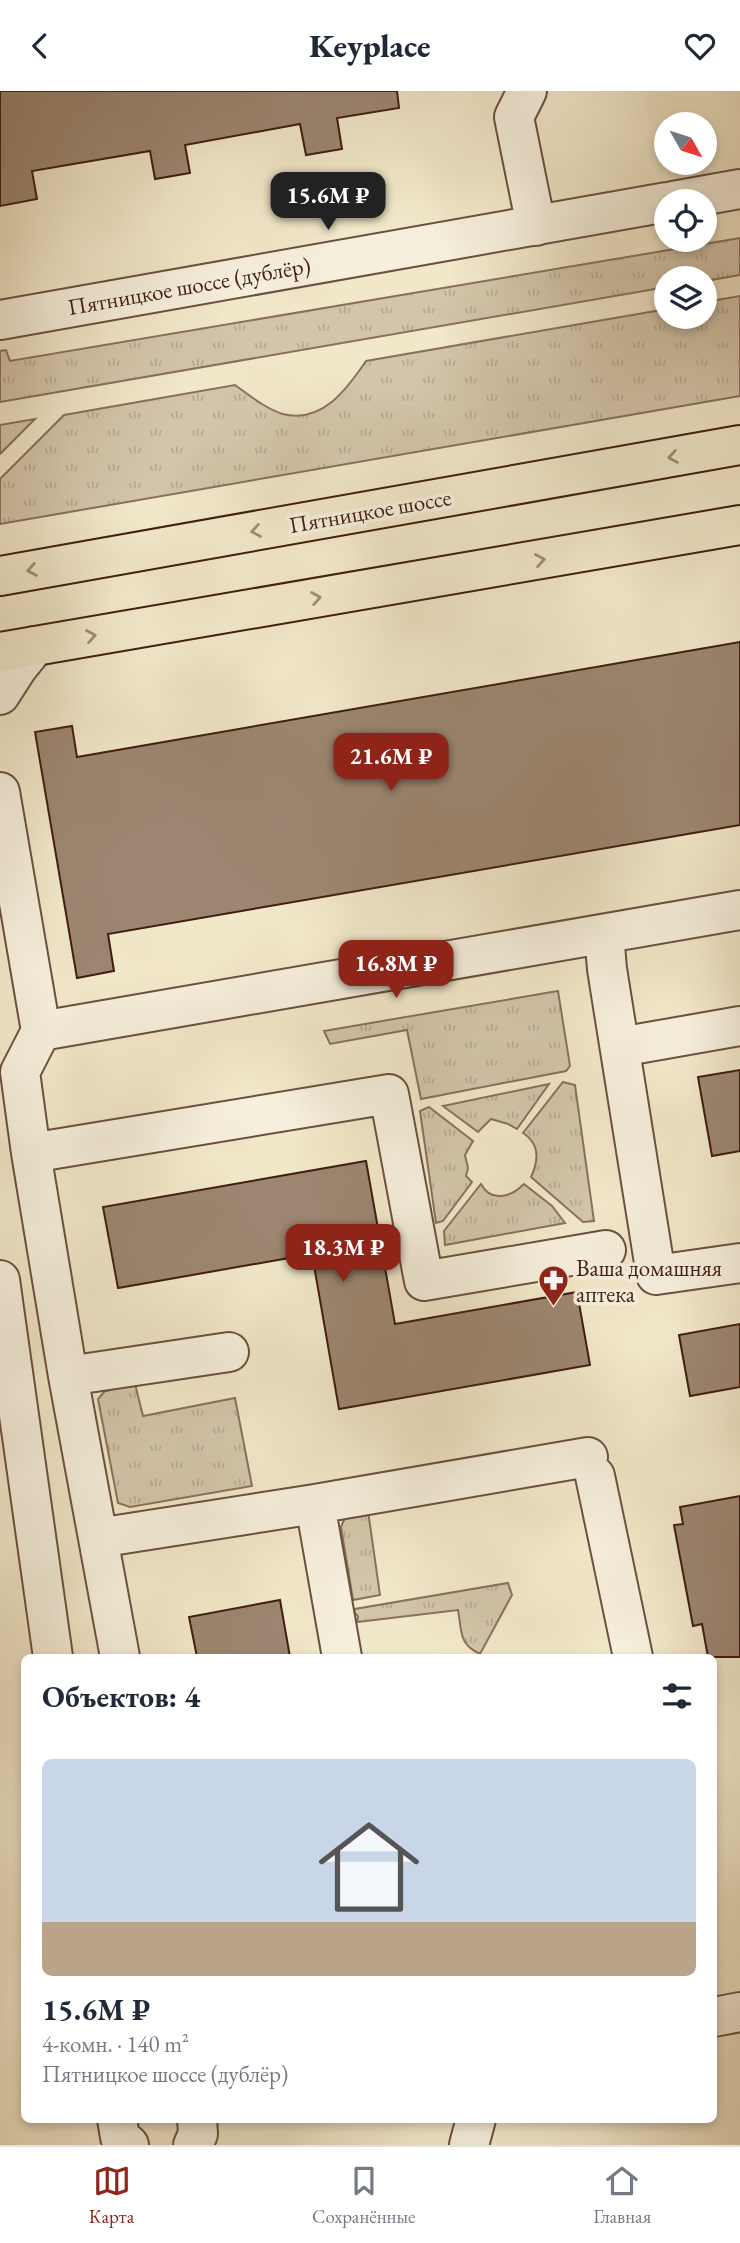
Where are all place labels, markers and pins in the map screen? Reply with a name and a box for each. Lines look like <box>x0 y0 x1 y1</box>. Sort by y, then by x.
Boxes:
pin: 15.6M ₽ <box>263 173 393 232</box>
pin: 21.6M ₽ <box>326 733 456 793</box>
pin: 16.8M ₽ <box>331 941 461 1000</box>
pin: 18.3M ₽ <box>278 1225 408 1284</box>
place label: Ваша домашняя аптека <box>576 1253 722 1309</box>
pharmacy icon: Ваша домашняя аптека <box>536 1264 570 1308</box>

